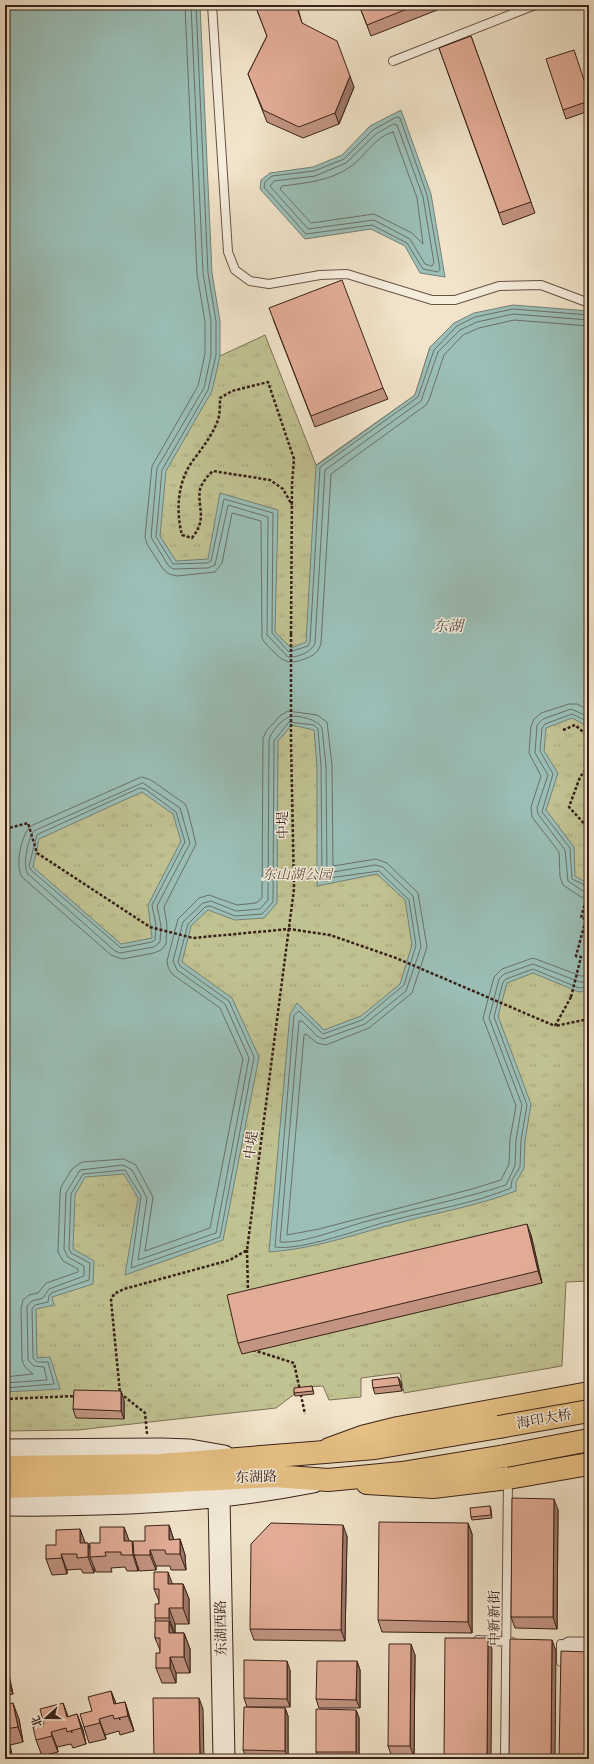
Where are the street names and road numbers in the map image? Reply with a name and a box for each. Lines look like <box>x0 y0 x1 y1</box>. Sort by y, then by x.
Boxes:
street label: 中堤 <box>273 811 293 839</box>
street label: 中堤 <box>240 1130 262 1160</box>
street label: 海印大桥 <box>515 1405 573 1433</box>
street label: 东湖路 <box>235 1467 277 1487</box>
street label: 中新新街 <box>485 1590 504 1646</box>
street label: 东湖西路 <box>211 1600 231 1656</box>

